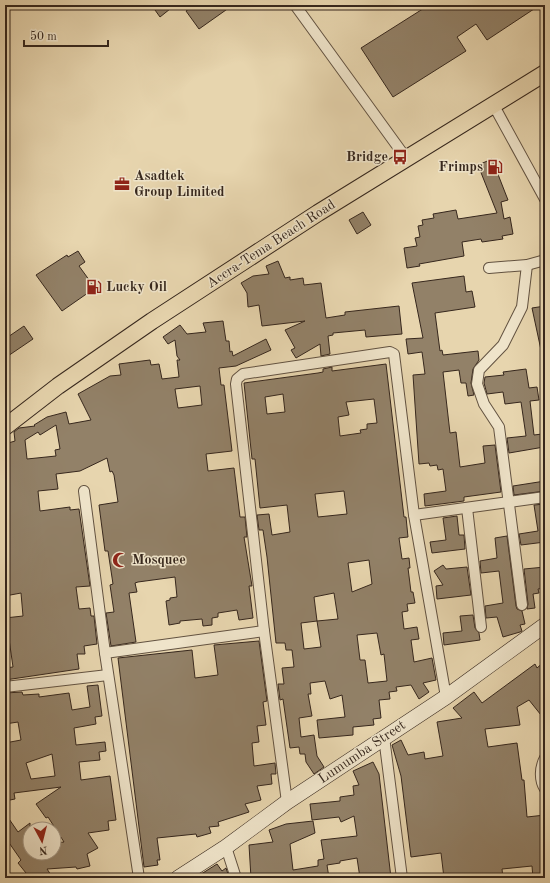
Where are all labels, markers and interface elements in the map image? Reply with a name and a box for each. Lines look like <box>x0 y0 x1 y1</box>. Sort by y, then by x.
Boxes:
scale bar <box>24 22 108 48</box>
text: 50 m <box>30 30 57 43</box>
bus stop icon: Bridge <box>391 148 409 166</box>
place label: Bridge <box>346 150 388 164</box>
fuel station icon: Frimps <box>486 158 504 176</box>
place label: Frimps <box>439 160 483 174</box>
place label: Asadtek Group Limited <box>134 169 225 199</box>
office icon: Asadtek Group Limited <box>113 175 131 193</box>
street label: Accra-Tema Beach Road <box>204 197 338 291</box>
fuel station icon: Lucky Oil <box>85 278 103 296</box>
place label: Lucky Oil <box>106 280 167 294</box>
mosque icon: Mosquee <box>111 551 129 569</box>
place label: Mosquee <box>132 553 186 567</box>
street label: Lumumba Street <box>316 718 408 786</box>
north arrow <box>22 821 62 861</box>
text: N <box>38 843 48 855</box>

